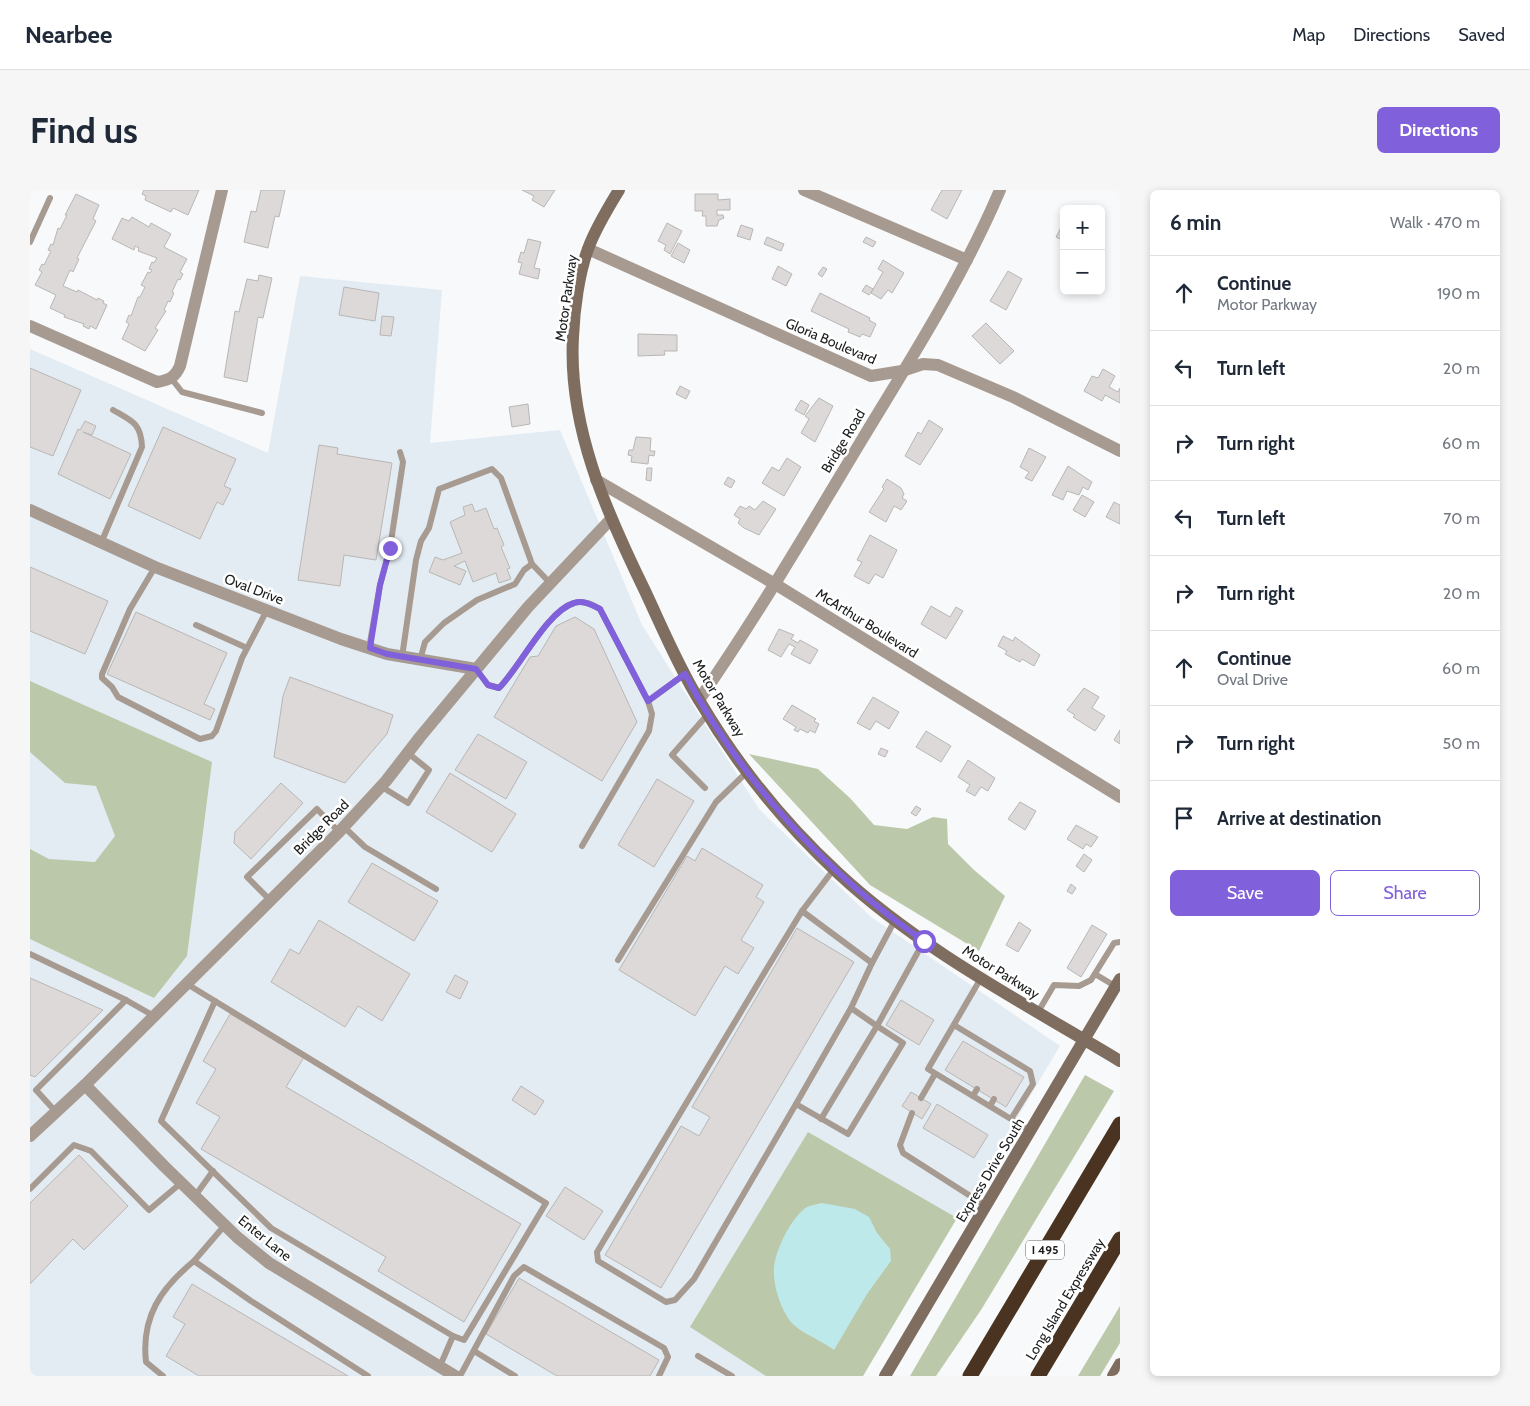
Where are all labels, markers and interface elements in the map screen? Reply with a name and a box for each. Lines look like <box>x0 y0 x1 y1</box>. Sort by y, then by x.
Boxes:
text: Nearbee <box>25 20 112 49</box>
text: Map <box>1292 24 1325 46</box>
text: Directions <box>1353 24 1430 46</box>
text: Saved <box>1458 24 1505 46</box>
button: Directions <box>1377 107 1500 153</box>
text: Find us <box>30 109 138 152</box>
map controls <box>1060 205 1105 295</box>
button: + <box>1060 205 1105 250</box>
text: 6 min <box>1170 210 1221 235</box>
text: Walk · 470 m <box>1390 213 1480 232</box>
button: − <box>1060 250 1105 295</box>
street label: Motor Parkway <box>551 253 581 343</box>
text: Continue <box>1217 272 1291 295</box>
icon: ahead <box>1170 279 1198 307</box>
text: 190 m <box>1437 284 1480 303</box>
text: Motor Parkway <box>1217 295 1317 314</box>
street label: Gloria Boulevard <box>783 314 879 368</box>
icon: left <box>1170 354 1198 382</box>
text: Turn left <box>1217 357 1285 380</box>
text: 20 m <box>1443 359 1480 378</box>
street label: Bridge Road <box>817 406 869 476</box>
icon: right <box>1170 429 1198 457</box>
text: Turn right <box>1217 432 1295 455</box>
text: 60 m <box>1442 434 1480 453</box>
icon: left <box>1170 504 1198 532</box>
text: Turn left <box>1217 507 1285 530</box>
text: 70 m <box>1443 509 1480 528</box>
route end <box>379 537 402 560</box>
street label: Oval Drive <box>222 569 286 609</box>
icon: right <box>1170 579 1198 607</box>
text: Turn right <box>1217 582 1295 605</box>
street label: McArthur Boulevard <box>813 584 921 662</box>
text: 20 m <box>1443 584 1480 603</box>
text: Continue <box>1217 647 1291 670</box>
icon: ahead <box>1170 654 1198 682</box>
street label: Motor Parkway <box>689 656 749 740</box>
text: 60 m <box>1442 659 1480 678</box>
text: Oval Drive <box>1217 670 1288 689</box>
icon: right <box>1170 729 1198 757</box>
text: Turn right <box>1217 732 1295 755</box>
text: 50 m <box>1443 734 1480 753</box>
street label: Bridge Road <box>290 796 352 858</box>
icon: arrive <box>1170 804 1198 832</box>
text: Arrive at destination <box>1217 807 1381 830</box>
button: Save <box>1170 870 1320 916</box>
button: Share <box>1330 870 1480 916</box>
route start <box>913 930 936 953</box>
street label: Motor Parkway <box>959 941 1043 1003</box>
street label: Express Drive South <box>952 1115 1028 1225</box>
street label: Enter Lane <box>235 1211 295 1265</box>
street label: Long Island Expressway <box>1021 1235 1109 1363</box>
road number: I 495 <box>1026 1240 1064 1260</box>

